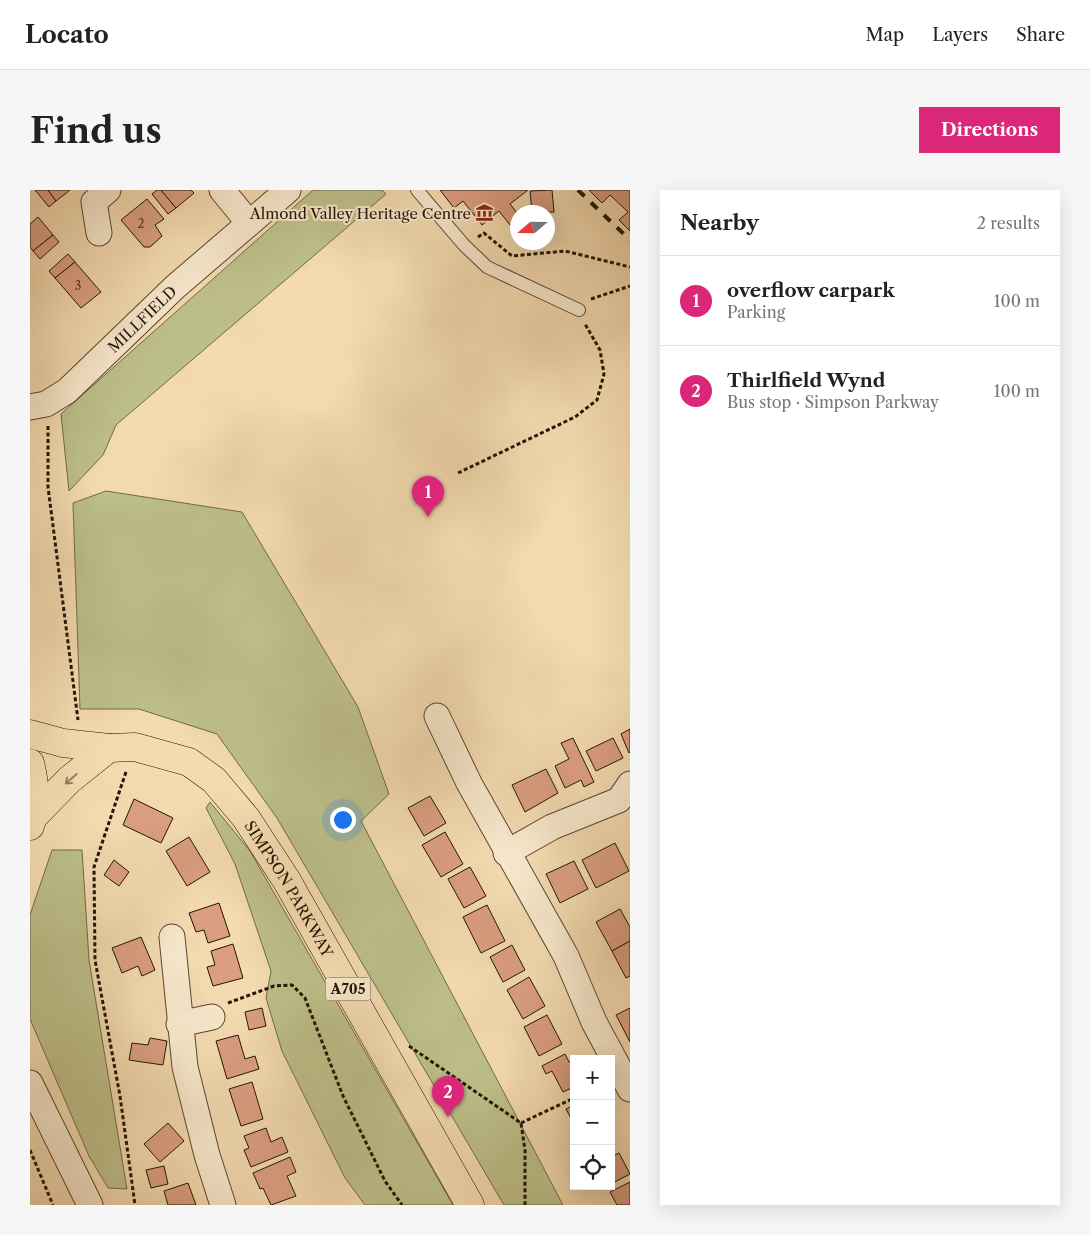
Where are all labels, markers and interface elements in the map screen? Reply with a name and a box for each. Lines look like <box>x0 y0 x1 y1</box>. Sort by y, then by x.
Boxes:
text: Locato <box>25 20 109 49</box>
text: Map <box>866 24 904 46</box>
text: Layers <box>932 24 988 46</box>
text: Share <box>1016 24 1065 46</box>
button: Directions <box>919 107 1060 153</box>
text: Find us <box>30 109 162 152</box>
museum icon: Almond Valley Heritage Centre <box>475 203 495 223</box>
place label: Almond Valley Heritage Centre <box>249 204 471 223</box>
north arrow <box>510 205 555 250</box>
text: Nearby <box>680 210 759 235</box>
text: 2 results <box>977 213 1040 233</box>
house number: 2 <box>138 216 145 231</box>
house number: 3 <box>75 278 81 293</box>
text: overflow carpark <box>727 279 895 302</box>
street label: MILLFIELD <box>104 281 180 356</box>
text: 1 <box>692 291 700 311</box>
text: 100 m <box>994 291 1040 311</box>
text: Parking <box>727 302 785 322</box>
text: Thirlfield Wynd <box>727 369 885 392</box>
text: 2 <box>691 381 701 401</box>
text: 100 m <box>994 381 1040 401</box>
text: Bus stop · Simpson Parkway <box>727 392 939 412</box>
pin: 1 <box>412 476 444 517</box>
one-way arrow <box>65 773 78 785</box>
your location <box>330 807 356 833</box>
street label: SIMPSON PARKWAY <box>241 817 338 961</box>
road number: A705 <box>326 978 370 1001</box>
map controls <box>570 1055 615 1190</box>
button: + <box>570 1055 615 1100</box>
pin: 2 <box>432 1076 464 1117</box>
button: − <box>570 1100 615 1145</box>
button: locate <box>570 1145 615 1190</box>

